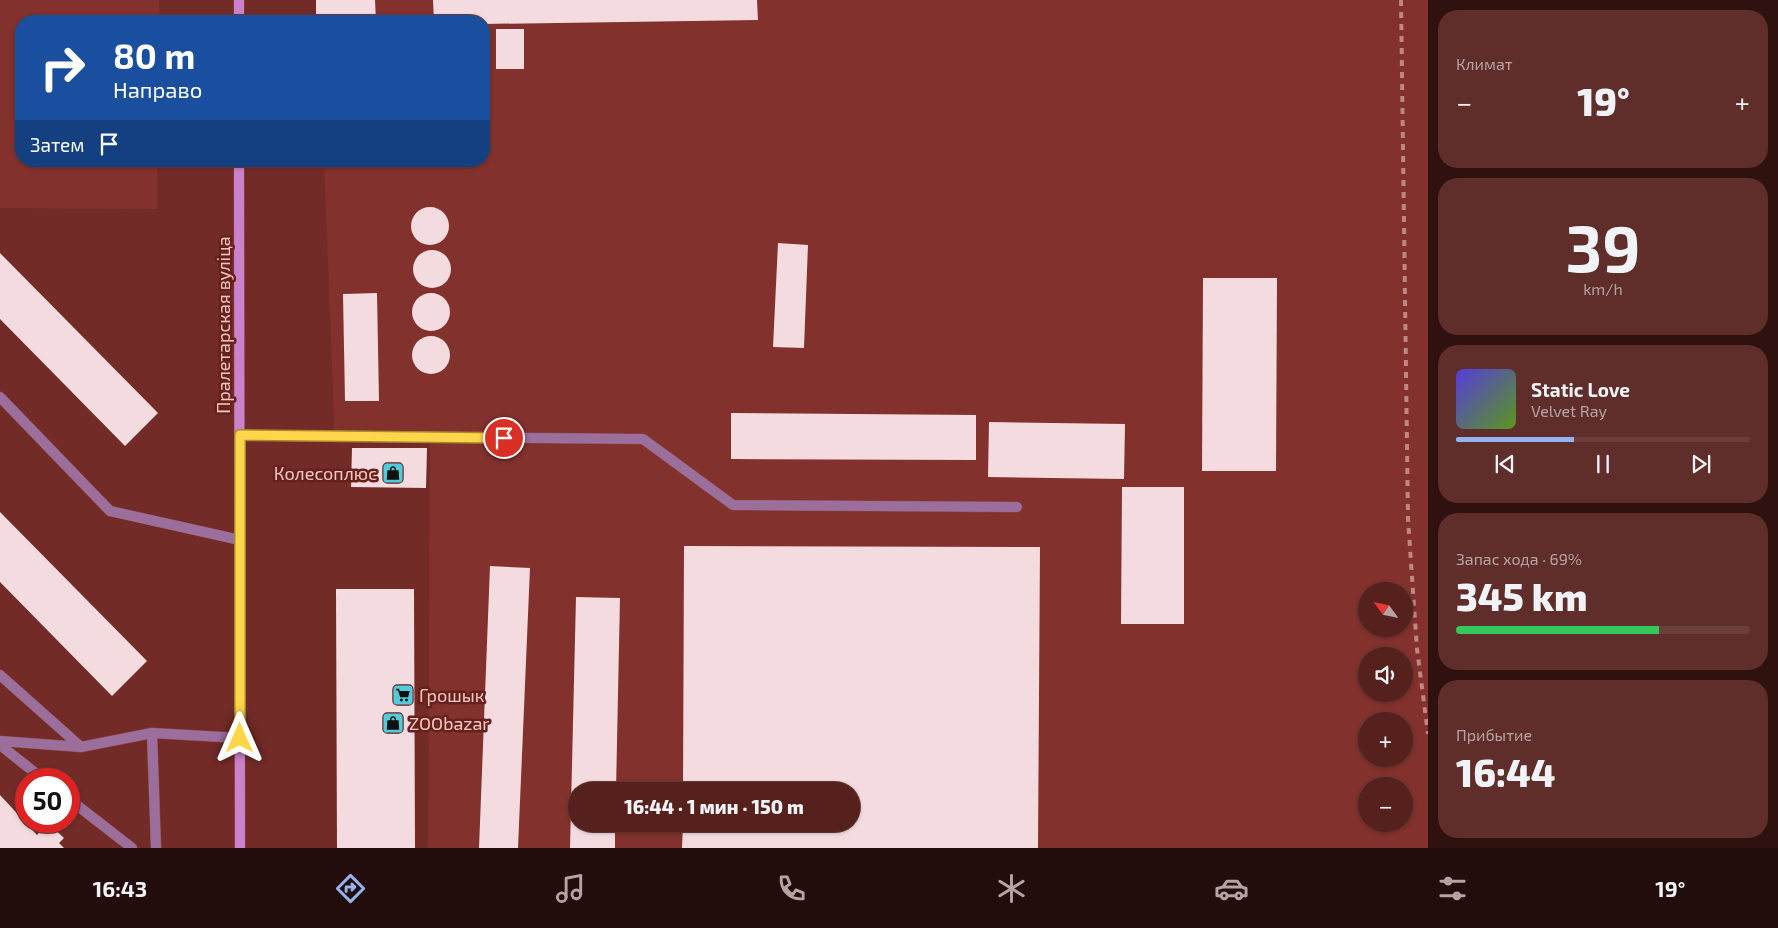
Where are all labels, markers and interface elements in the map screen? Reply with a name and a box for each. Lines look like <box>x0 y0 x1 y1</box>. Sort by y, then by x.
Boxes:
text: 80 m <box>113 34 195 76</box>
icon: right <box>30 35 95 100</box>
text: Климат <box>1456 54 1513 73</box>
text: Направо <box>113 76 202 102</box>
text: 19° <box>1577 78 1630 124</box>
text: − <box>1456 85 1472 119</box>
text: + <box>1735 85 1750 119</box>
icon: arrive <box>95 130 123 158</box>
text: Затем <box>30 133 85 156</box>
text: 39 <box>1565 207 1641 285</box>
street label: Пралетарская вуліца <box>212 236 234 414</box>
text: km/h <box>1583 279 1623 298</box>
text: Static Love <box>1531 378 1630 401</box>
text: Velvet Ray <box>1531 401 1607 420</box>
pin <box>483 417 525 459</box>
icon: arrive <box>490 424 518 452</box>
icon: previous <box>1491 450 1519 478</box>
icon: pause <box>1589 450 1617 478</box>
icon: next <box>1687 450 1715 478</box>
shop icon: Колесоплюс <box>381 461 405 485</box>
place label: Колесоплюс <box>274 462 377 484</box>
text: Запас хода · 69% <box>1456 549 1582 568</box>
text: 345 km <box>1456 573 1588 619</box>
north arrow <box>1358 582 1412 638</box>
map controls <box>1358 582 1413 832</box>
button: sound <box>1358 647 1413 702</box>
supermarket icon: Грошык <box>391 683 415 707</box>
place label: Грошык <box>419 684 485 706</box>
position arrow <box>213 711 265 763</box>
shop icon: ZOObazar <box>381 711 405 735</box>
place label: ZOObazar <box>409 712 490 734</box>
button: + <box>1358 712 1413 767</box>
text: Прибытие <box>1456 725 1532 744</box>
text: 16:44 <box>1456 749 1555 795</box>
speed limit sign: 50 <box>15 768 80 833</box>
button: − <box>1358 777 1413 832</box>
text: 16:44 · 1 мин · 150 m <box>624 795 804 818</box>
icon: directions <box>333 871 368 906</box>
icon: music <box>553 871 588 906</box>
icon: phone <box>774 871 809 906</box>
icon: climate <box>994 871 1029 906</box>
icon: car <box>1214 871 1249 906</box>
icon: filters <box>1435 871 1470 906</box>
text: 16:43 <box>93 875 147 901</box>
text: 19° <box>1655 875 1685 901</box>

